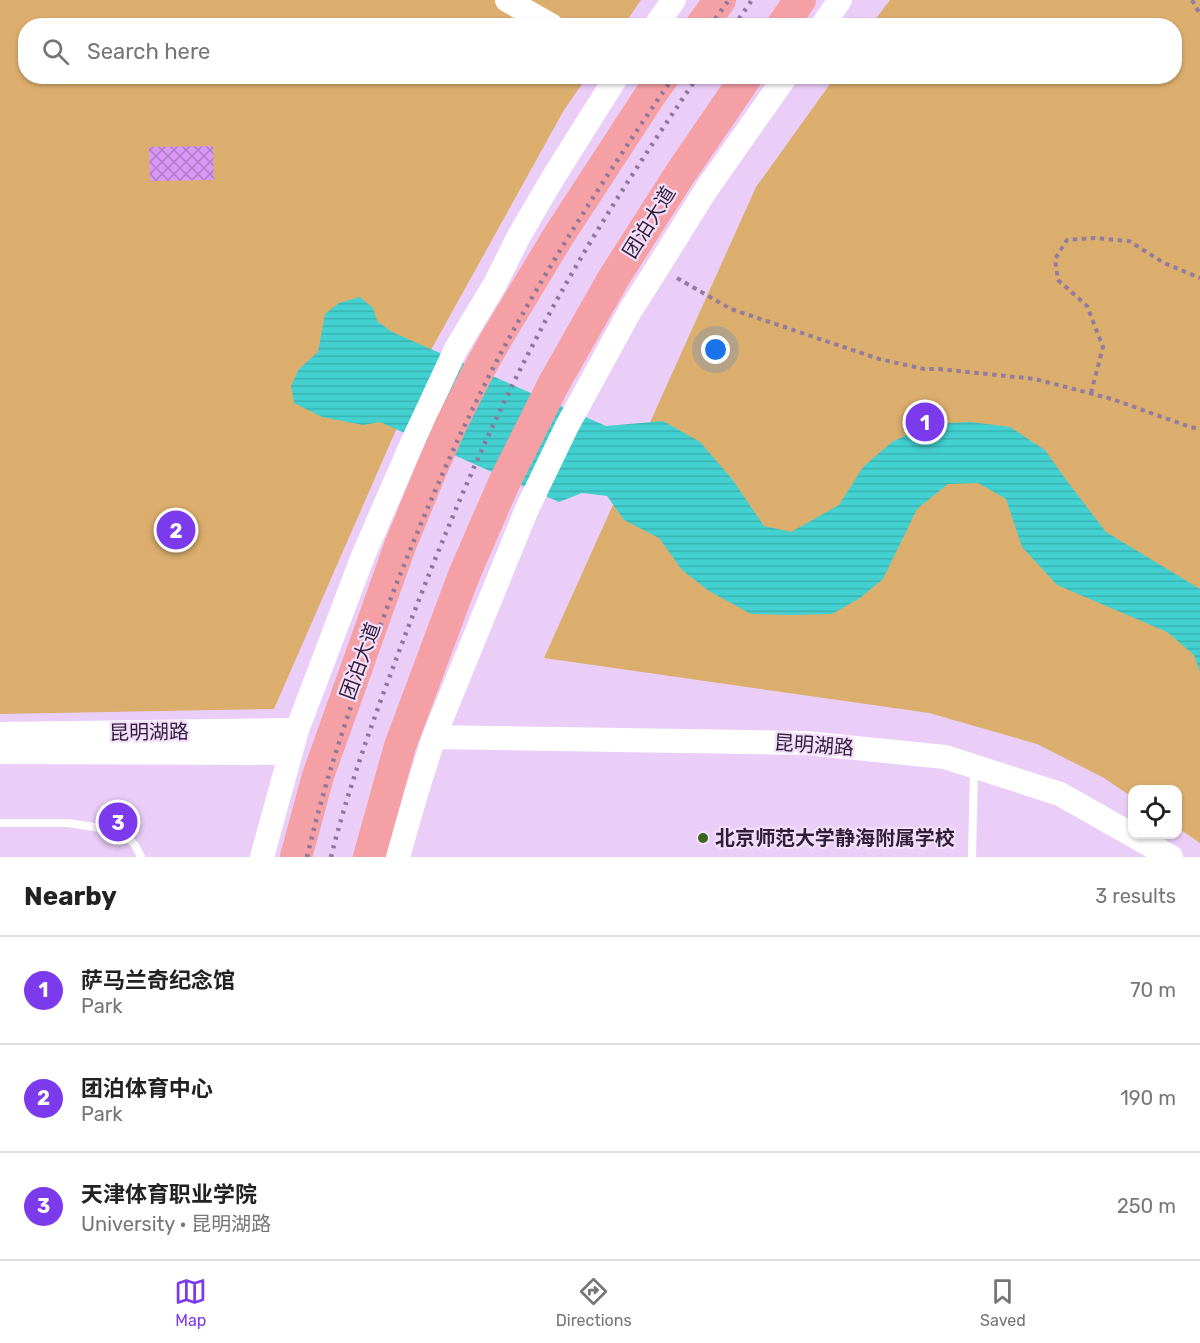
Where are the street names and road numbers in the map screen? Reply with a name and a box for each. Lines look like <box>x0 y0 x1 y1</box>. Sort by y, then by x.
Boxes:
street label: 团泊大道 <box>618 182 680 262</box>
street label: 团泊大道 <box>335 619 385 703</box>
street label: 昆明湖路 <box>109 719 189 745</box>
street label: 昆明湖路 <box>773 730 855 760</box>

